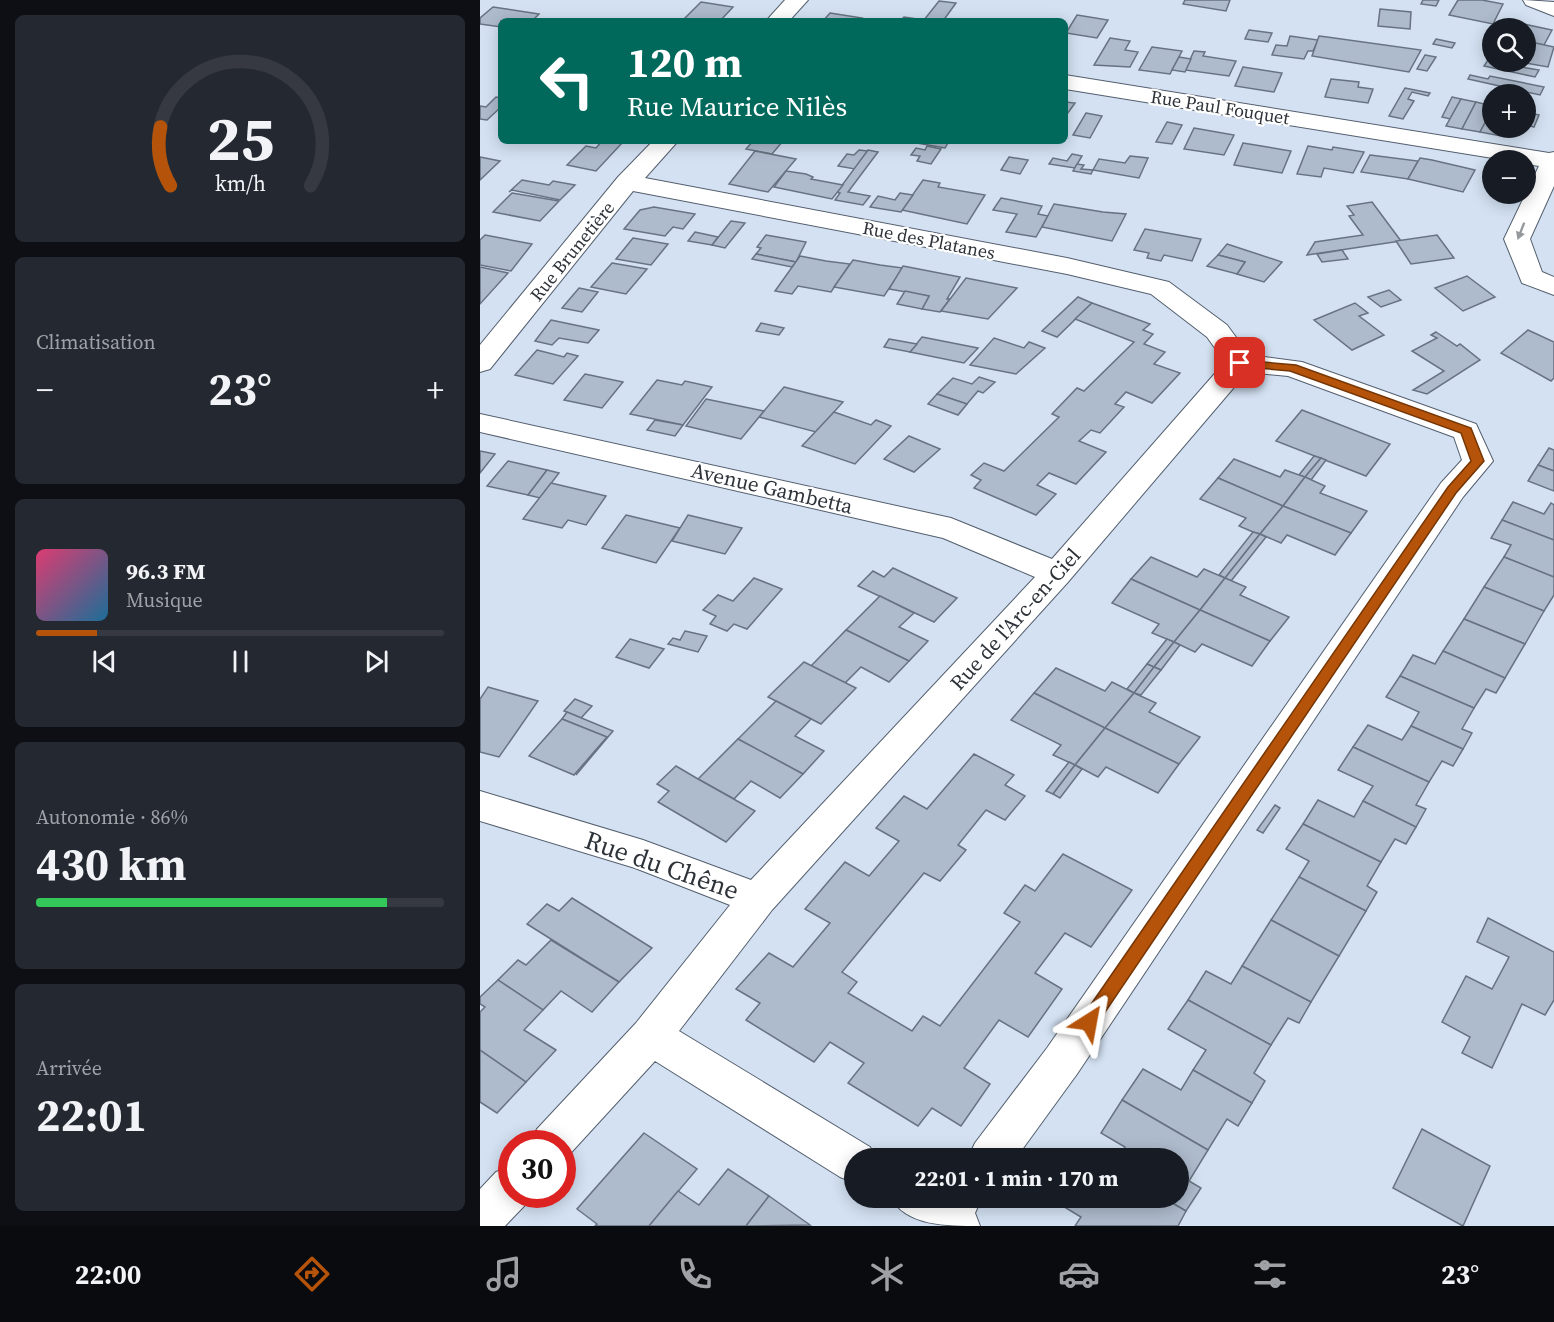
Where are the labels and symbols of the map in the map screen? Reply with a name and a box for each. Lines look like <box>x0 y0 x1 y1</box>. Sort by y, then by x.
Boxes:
street label: Rue Paul Fouquet <box>1149 84 1291 130</box>
street label: Rue Brunetière <box>524 196 620 306</box>
street label: Rue des Platanes <box>861 215 998 265</box>
one-way arrow <box>1516 223 1526 241</box>
pin <box>1214 337 1265 388</box>
street label: Avenue Gambetta <box>688 455 856 521</box>
street label: Rue de l'Arc-en-Ciel <box>943 541 1087 697</box>
street label: Rue du Chêne <box>580 822 744 908</box>
position arrow <box>1057 990 1121 1054</box>
speed limit sign: 30 <box>498 1130 576 1208</box>

